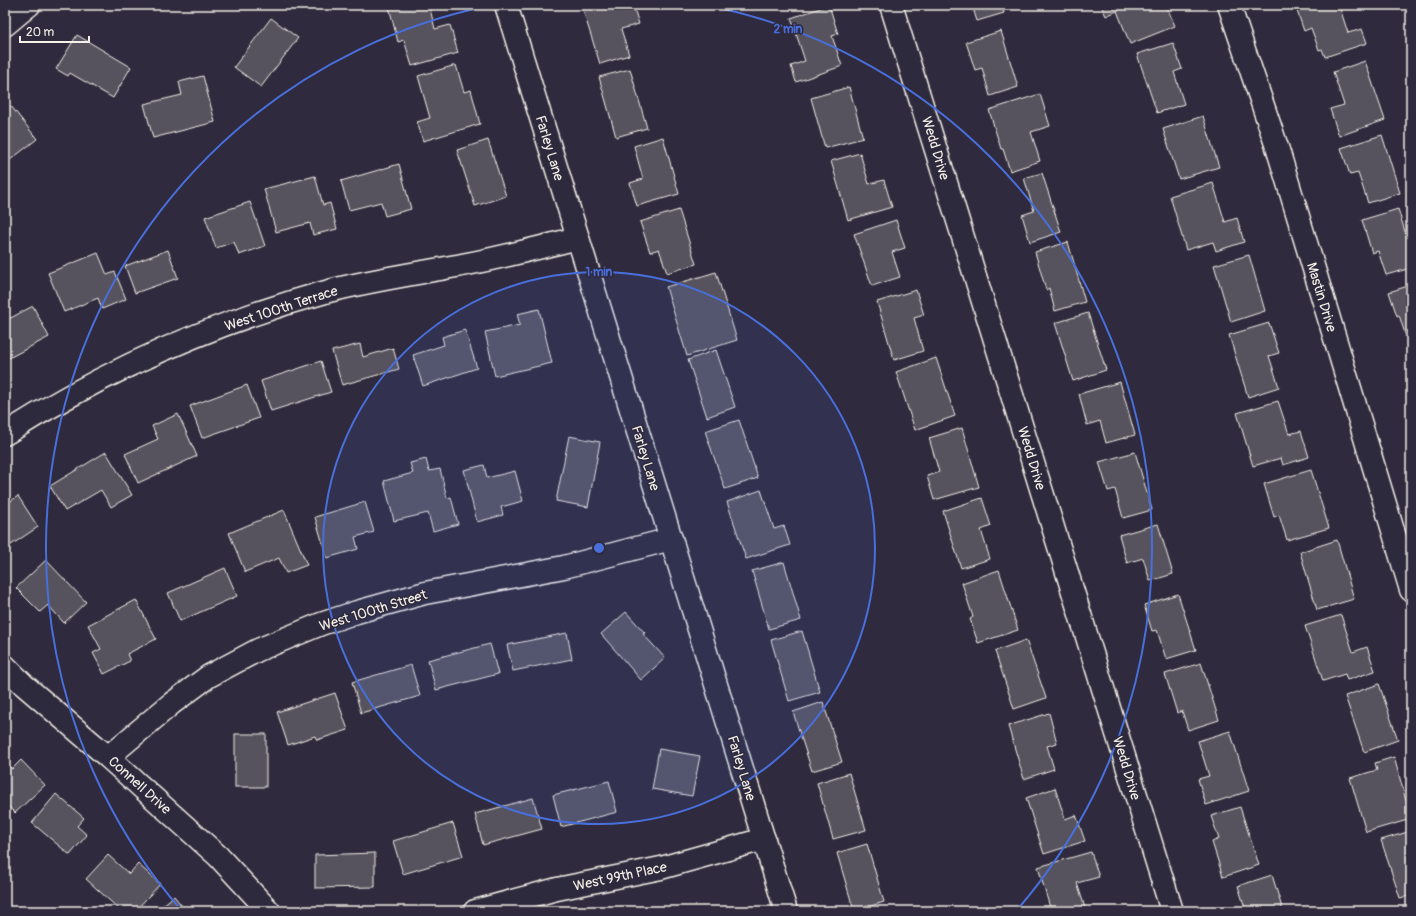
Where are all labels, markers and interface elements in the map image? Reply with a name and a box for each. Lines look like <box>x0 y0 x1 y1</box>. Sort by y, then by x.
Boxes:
scale bar <box>20 18 89 44</box>
text: 2 min <box>774 22 803 37</box>
text: 20 m <box>26 25 55 40</box>
street label: Farley Lane <box>532 114 567 183</box>
street label: Wedd Drive <box>918 114 953 182</box>
street label: Mastin Drive <box>1303 260 1340 334</box>
text: 1 min <box>586 265 613 280</box>
street label: West 100th Terrace <box>222 282 340 335</box>
street label: Farley Lane <box>628 424 663 493</box>
street label: Wedd Drive <box>1014 424 1049 492</box>
centre of rings <box>592 541 606 555</box>
street label: West 100th Street <box>317 586 429 635</box>
street label: Farley Lane <box>724 734 759 803</box>
street label: Wedd Drive <box>1109 734 1144 802</box>
street label: Connell Drive <box>105 753 175 818</box>
street label: West 99th Place <box>572 858 668 895</box>

